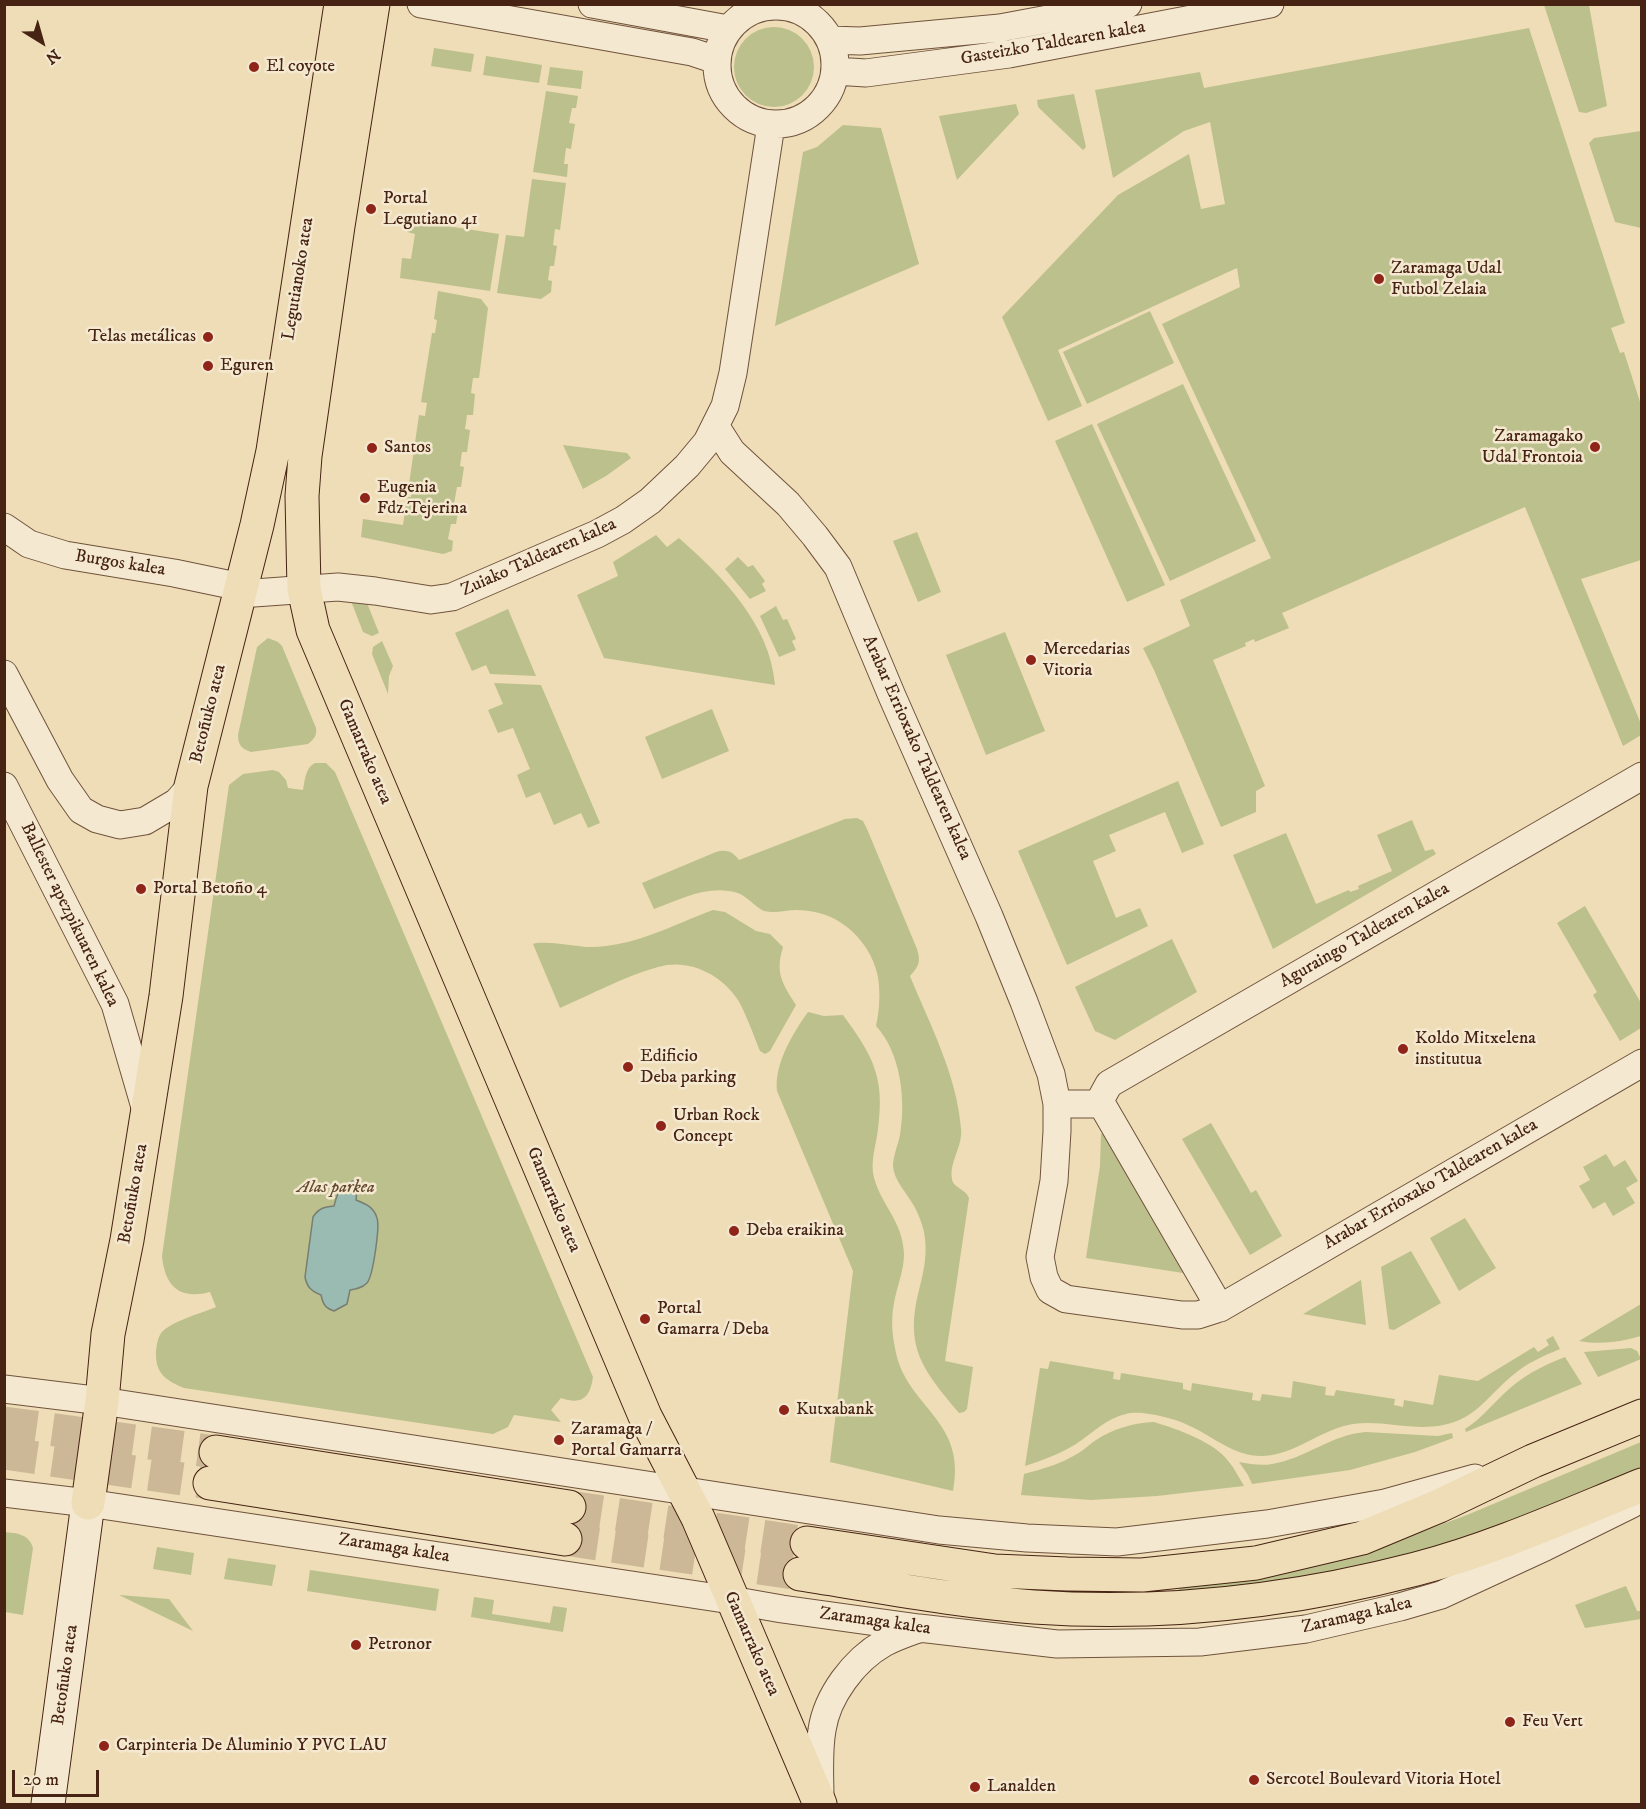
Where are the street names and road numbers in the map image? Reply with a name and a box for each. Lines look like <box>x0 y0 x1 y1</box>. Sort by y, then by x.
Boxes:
street label: Gasteizko Taldearen kalea <box>959 17 1147 71</box>
street label: Legutianoko atea <box>279 216 319 342</box>
street label: Zuiako Taldearen kalea <box>458 514 620 602</box>
street label: Burgos kalea <box>73 546 167 582</box>
street label: Arabar Errioxako Taldearen kalea <box>857 632 975 864</box>
street label: Betoñuko atea <box>186 662 232 766</box>
street label: Gamarrako atea <box>332 696 396 808</box>
street label: Ballester apezpikuaren kalea <box>15 819 123 1011</box>
street label: Aguraingo Taldearen kalea <box>1276 879 1454 993</box>
street label: Arabar Errioxako Taldearen kalea <box>1320 1115 1542 1255</box>
street label: Betoñuko atea <box>115 1142 153 1246</box>
street label: Gamarrako atea <box>521 1144 585 1256</box>
street label: Zaramaga kalea <box>337 1530 451 1568</box>
street label: Gamarrako atea <box>718 1588 784 1700</box>
street label: Zaramaga kalea <box>1300 1593 1414 1639</box>
street label: Zaramaga kalea <box>818 1604 932 1640</box>
street label: Betoñuko atea <box>48 1623 84 1727</box>

